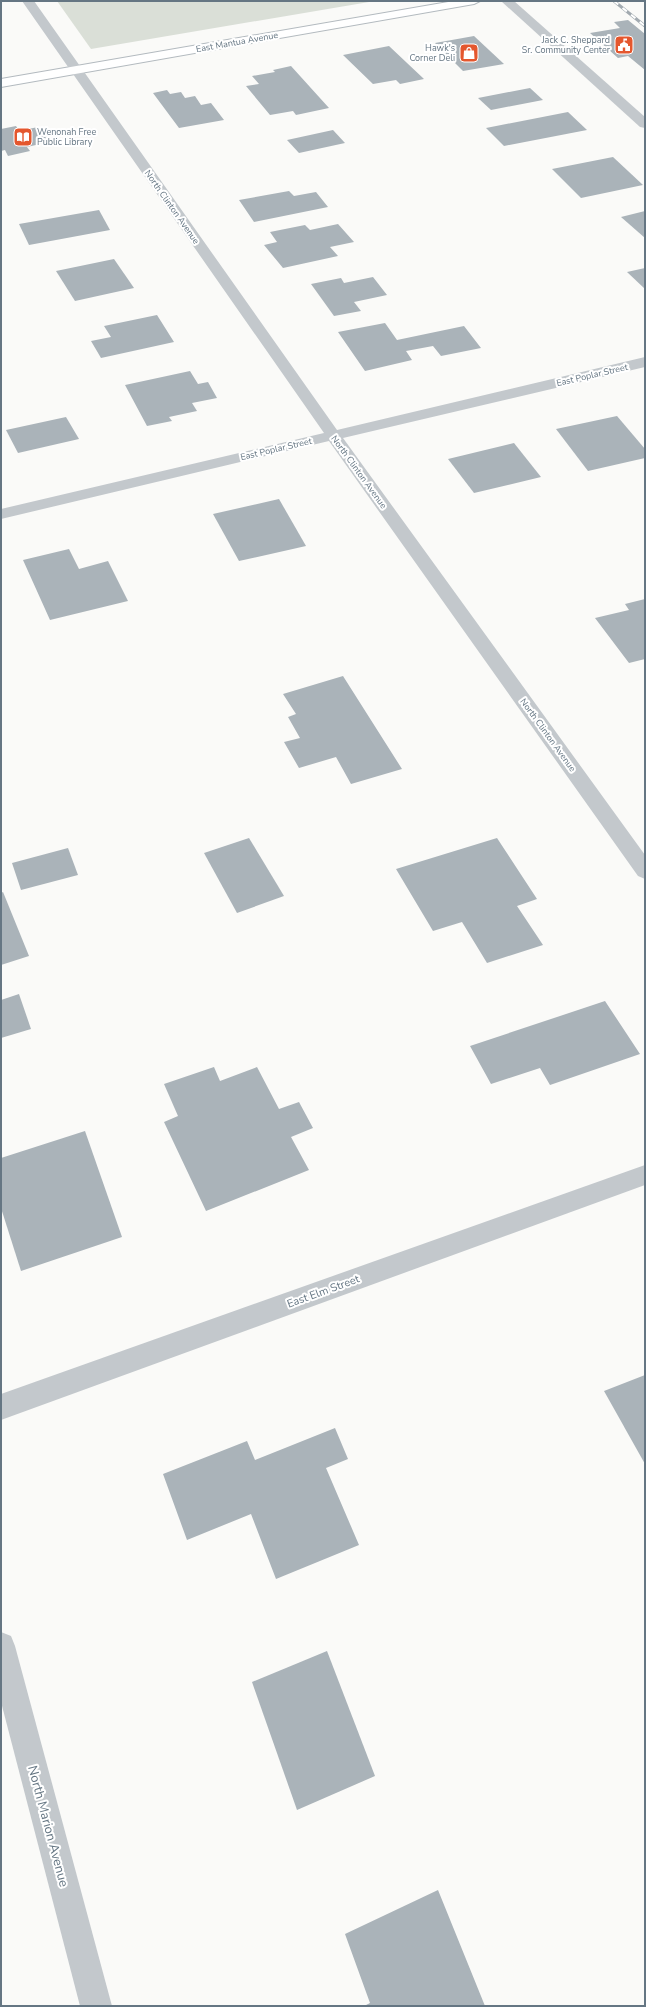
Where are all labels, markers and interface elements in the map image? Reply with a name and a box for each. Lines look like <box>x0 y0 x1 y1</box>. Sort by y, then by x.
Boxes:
street label: East Mantua Avenue <box>195 29 279 55</box>
place label: Jack C. Sheppard Sr. Community Center <box>522 34 611 56</box>
public building icon: Jack C. Sheppard Sr. Community Center <box>613 34 635 56</box>
place label: Hawk's Corner Deli <box>409 42 455 64</box>
shop icon: Hawk's Corner Deli <box>458 42 480 64</box>
library icon: Wenonah Free Public Library <box>12 126 34 148</box>
place label: Wenonah Free Public Library <box>37 126 96 148</box>
street label: North Clinton Avenue <box>142 168 202 247</box>
street label: East Poplar Street <box>555 361 630 389</box>
street label: North Clinton Avenue <box>328 433 390 511</box>
street label: East Poplar Street <box>239 435 314 463</box>
street label: North Clinton Avenue <box>517 696 579 774</box>
street label: East Elm Street <box>285 1271 362 1312</box>
street label: North Marion Avenue <box>23 1764 73 1889</box>

